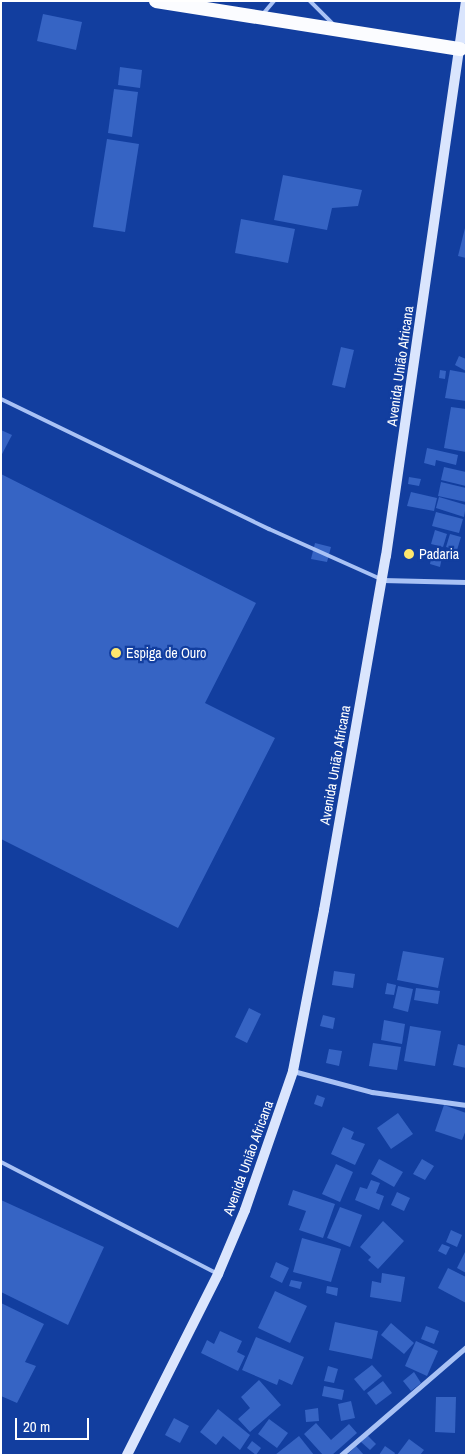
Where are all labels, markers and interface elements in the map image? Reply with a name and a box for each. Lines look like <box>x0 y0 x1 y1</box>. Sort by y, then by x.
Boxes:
street label: Avenida União Africana <box>383 305 417 427</box>
place label: Padaria <box>419 546 459 562</box>
marker: Padaria <box>403 548 415 560</box>
place label: Espiga de Ouro <box>126 645 206 661</box>
marker: Espiga de Ouro <box>110 647 122 659</box>
street label: Avenida União Africana <box>316 704 354 826</box>
street label: Avenida União Africana <box>219 1098 277 1218</box>
scale bar <box>18 1408 91 1440</box>
text: 20 m <box>23 1416 50 1437</box>

